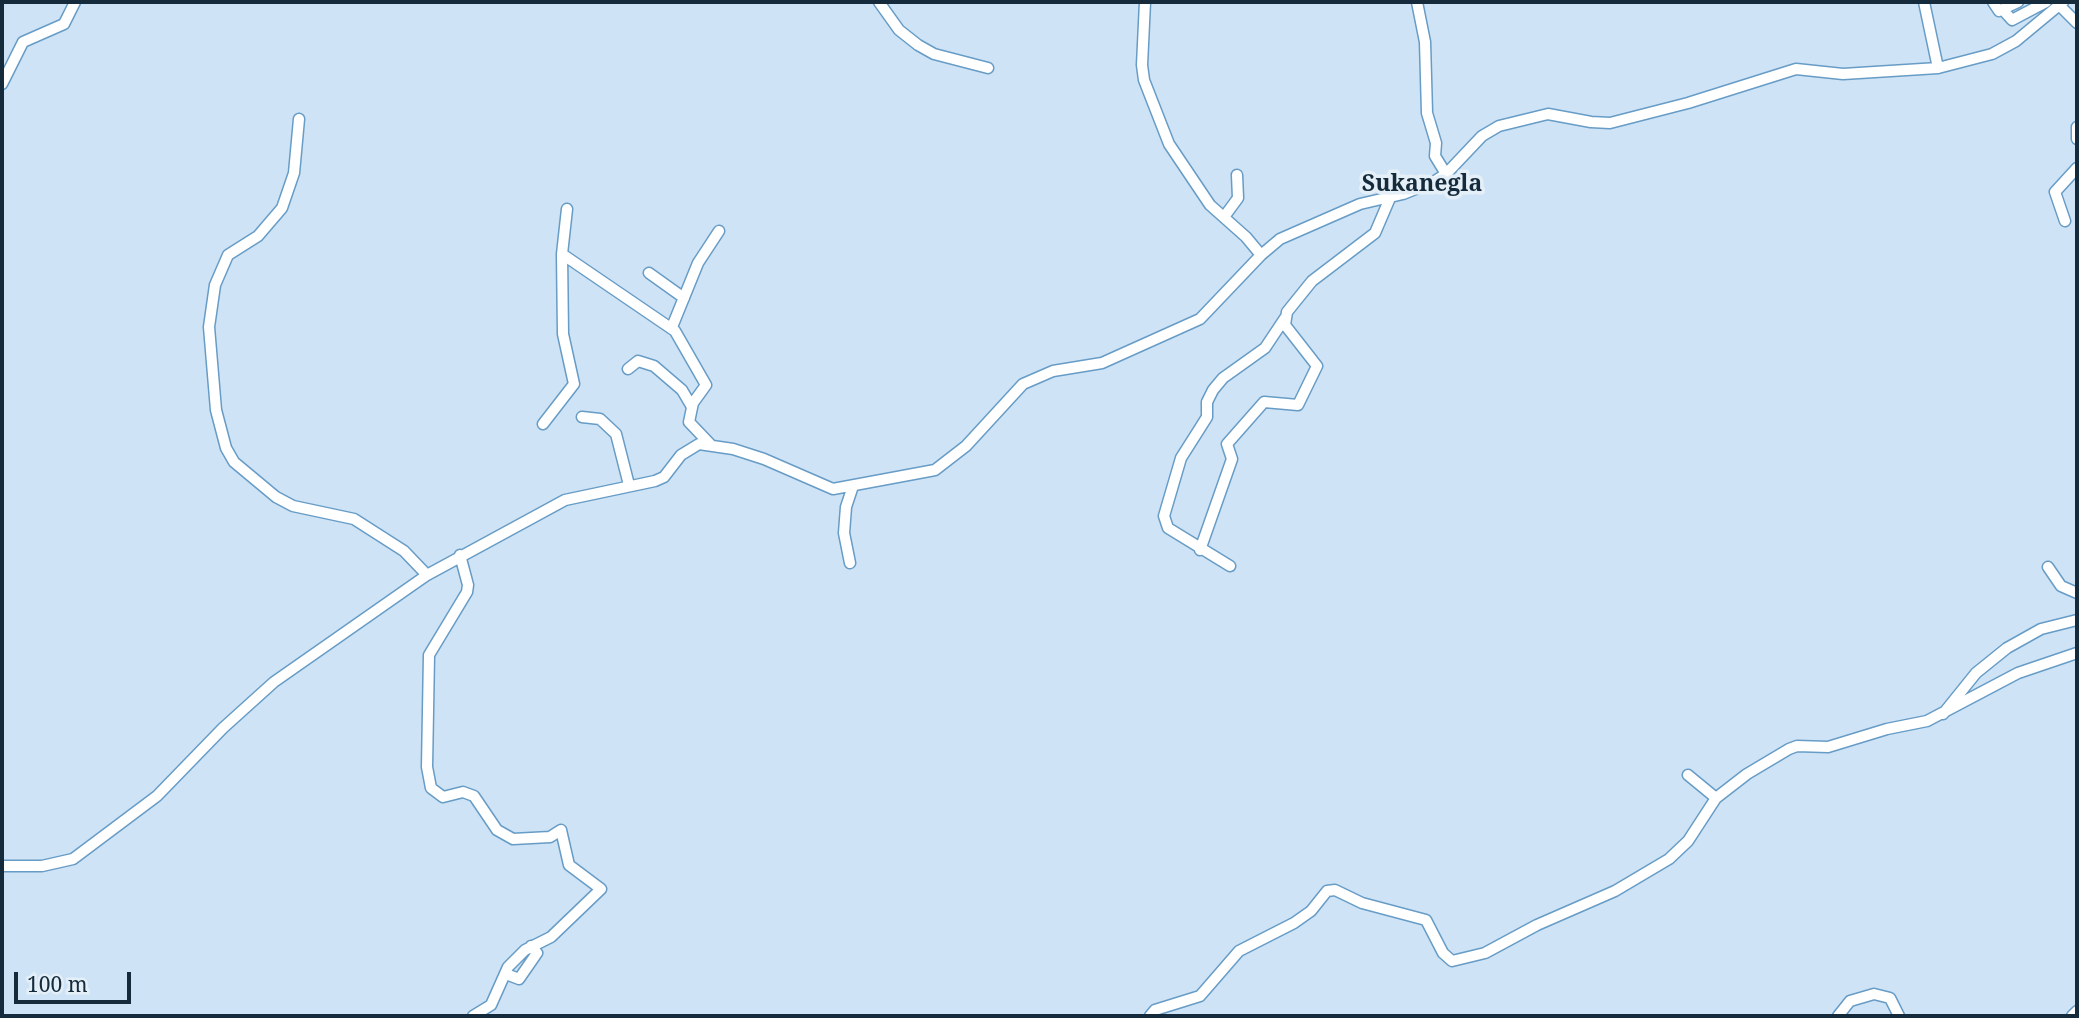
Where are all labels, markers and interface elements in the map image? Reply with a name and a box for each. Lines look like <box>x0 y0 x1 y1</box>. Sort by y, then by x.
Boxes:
district label: Sukanegla <box>1362 170 1482 198</box>
scale bar <box>18 958 135 1002</box>
text: 100 m <box>27 970 88 998</box>

